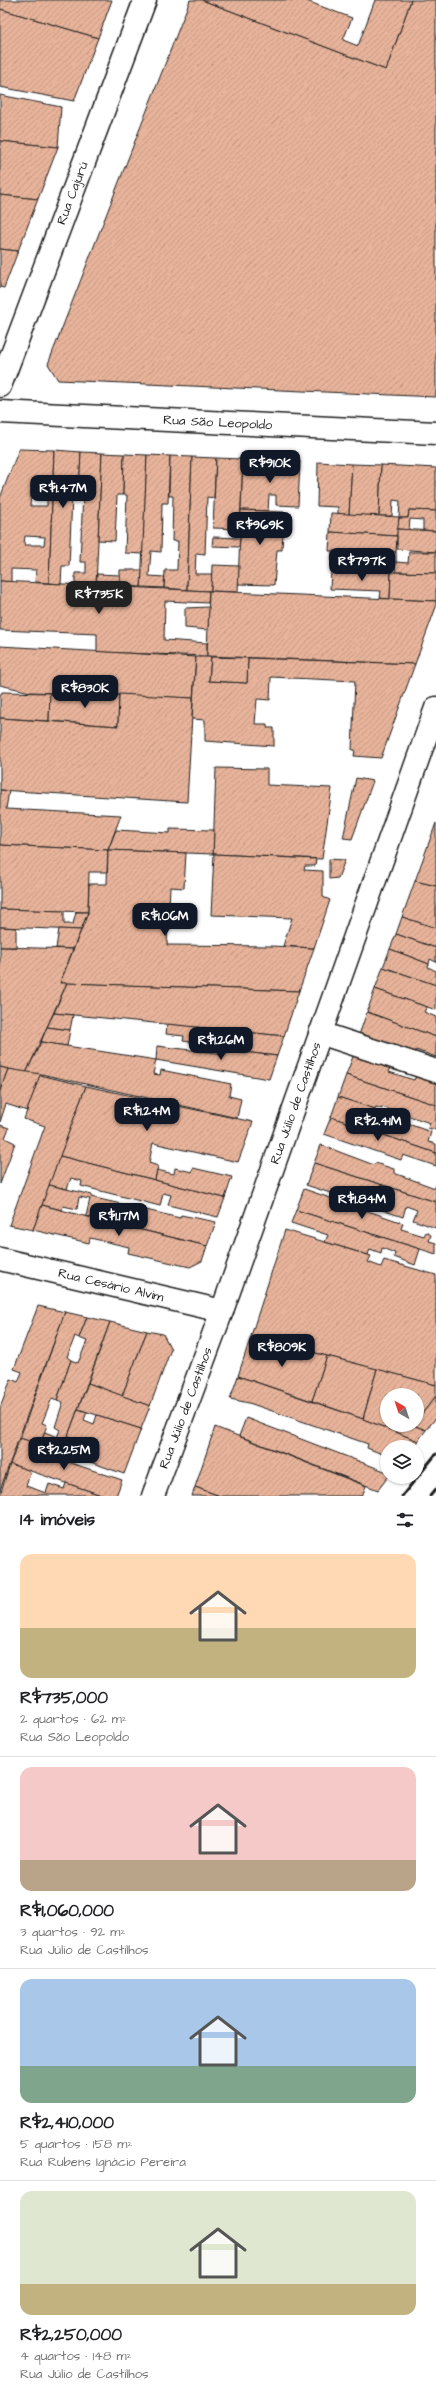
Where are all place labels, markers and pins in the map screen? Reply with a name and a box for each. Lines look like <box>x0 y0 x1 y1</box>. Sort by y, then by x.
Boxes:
pin: R$910K <box>237 450 303 484</box>
pin: R$1.47M <box>26 475 100 509</box>
pin: R$969K <box>227 512 293 546</box>
pin: R$797K <box>329 548 395 582</box>
pin: R$735K <box>66 581 132 615</box>
pin: R$830K <box>52 675 118 709</box>
pin: R$1.06M <box>128 903 202 937</box>
pin: R$1.26M <box>184 1027 258 1061</box>
pin: R$1.24M <box>110 1098 184 1132</box>
pin: R$2.41M <box>341 1108 415 1142</box>
pin: R$1.84M <box>325 1186 399 1220</box>
pin: R$1.17M <box>82 1203 156 1237</box>
pin: R$809K <box>249 1334 315 1368</box>
pin: R$2.25M <box>27 1437 101 1471</box>

